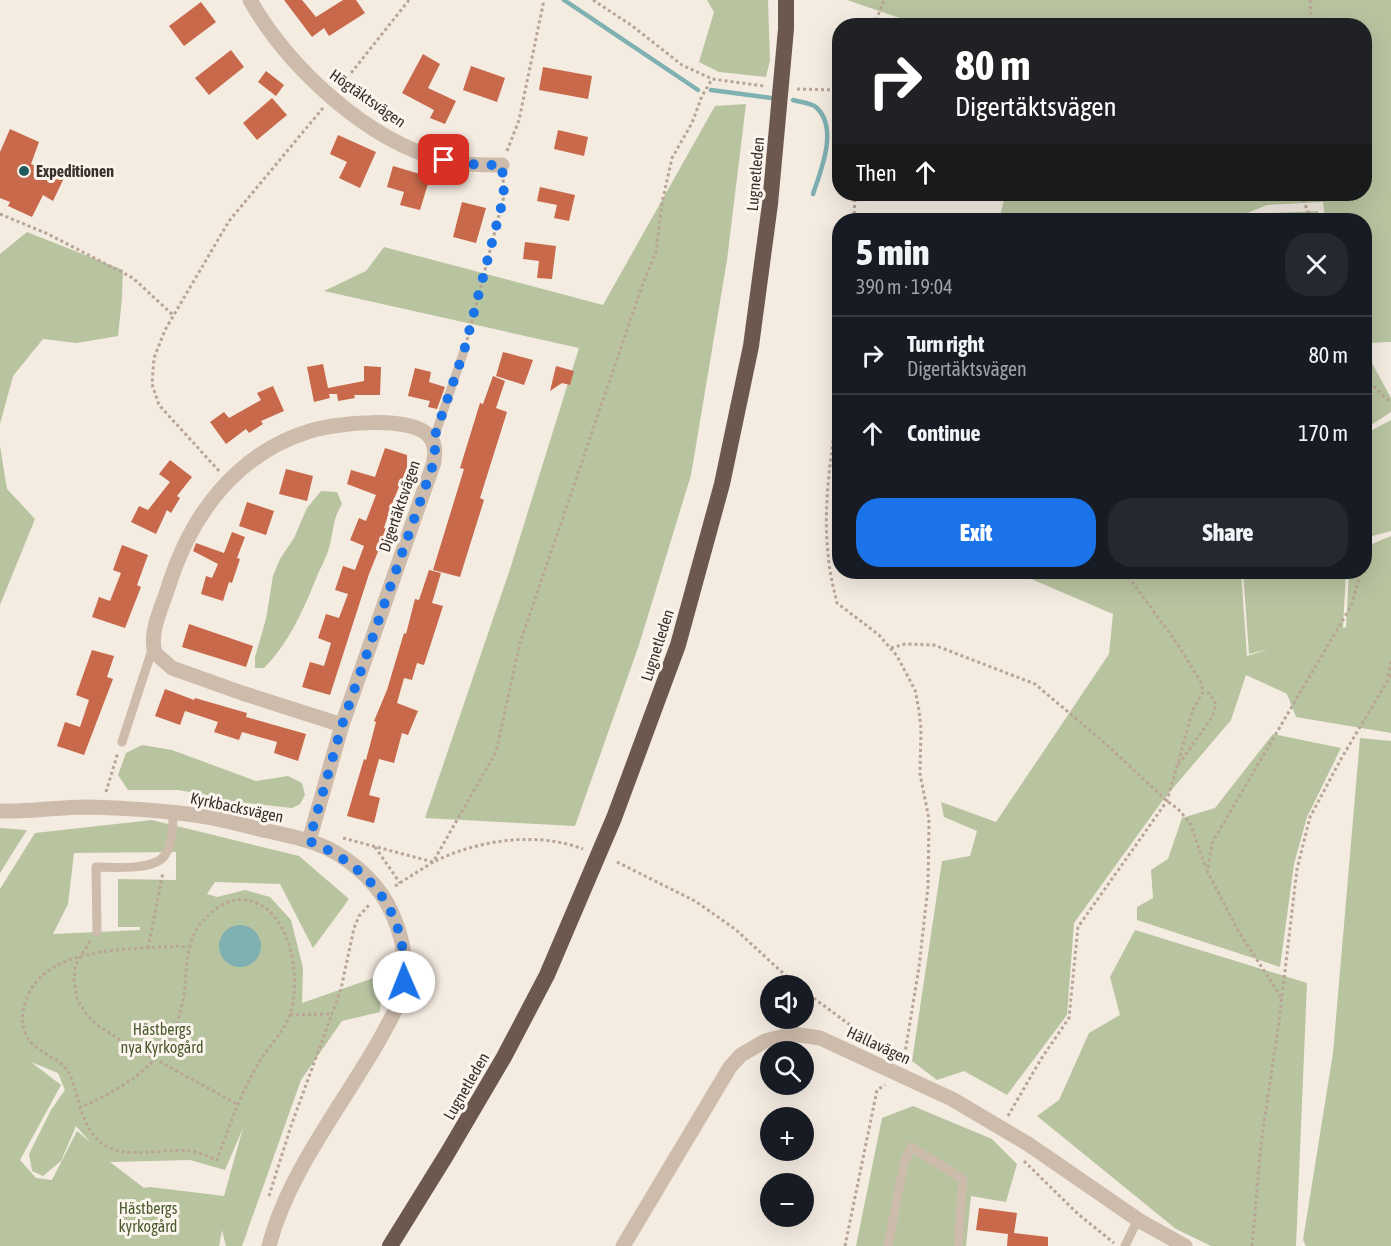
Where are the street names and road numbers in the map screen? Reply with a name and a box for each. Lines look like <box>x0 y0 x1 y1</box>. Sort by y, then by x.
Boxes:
street label: Högtäktsvägen <box>326 65 409 132</box>
street label: Lugnetleden <box>743 136 768 212</box>
street label: Digertäktsvägen <box>375 458 424 555</box>
street label: Lugnetleden <box>637 607 678 683</box>
street label: Kyrkbacksvägen <box>189 788 285 827</box>
street label: Hällavägen <box>844 1022 914 1068</box>
street label: Lugnetleden <box>440 1049 493 1123</box>

